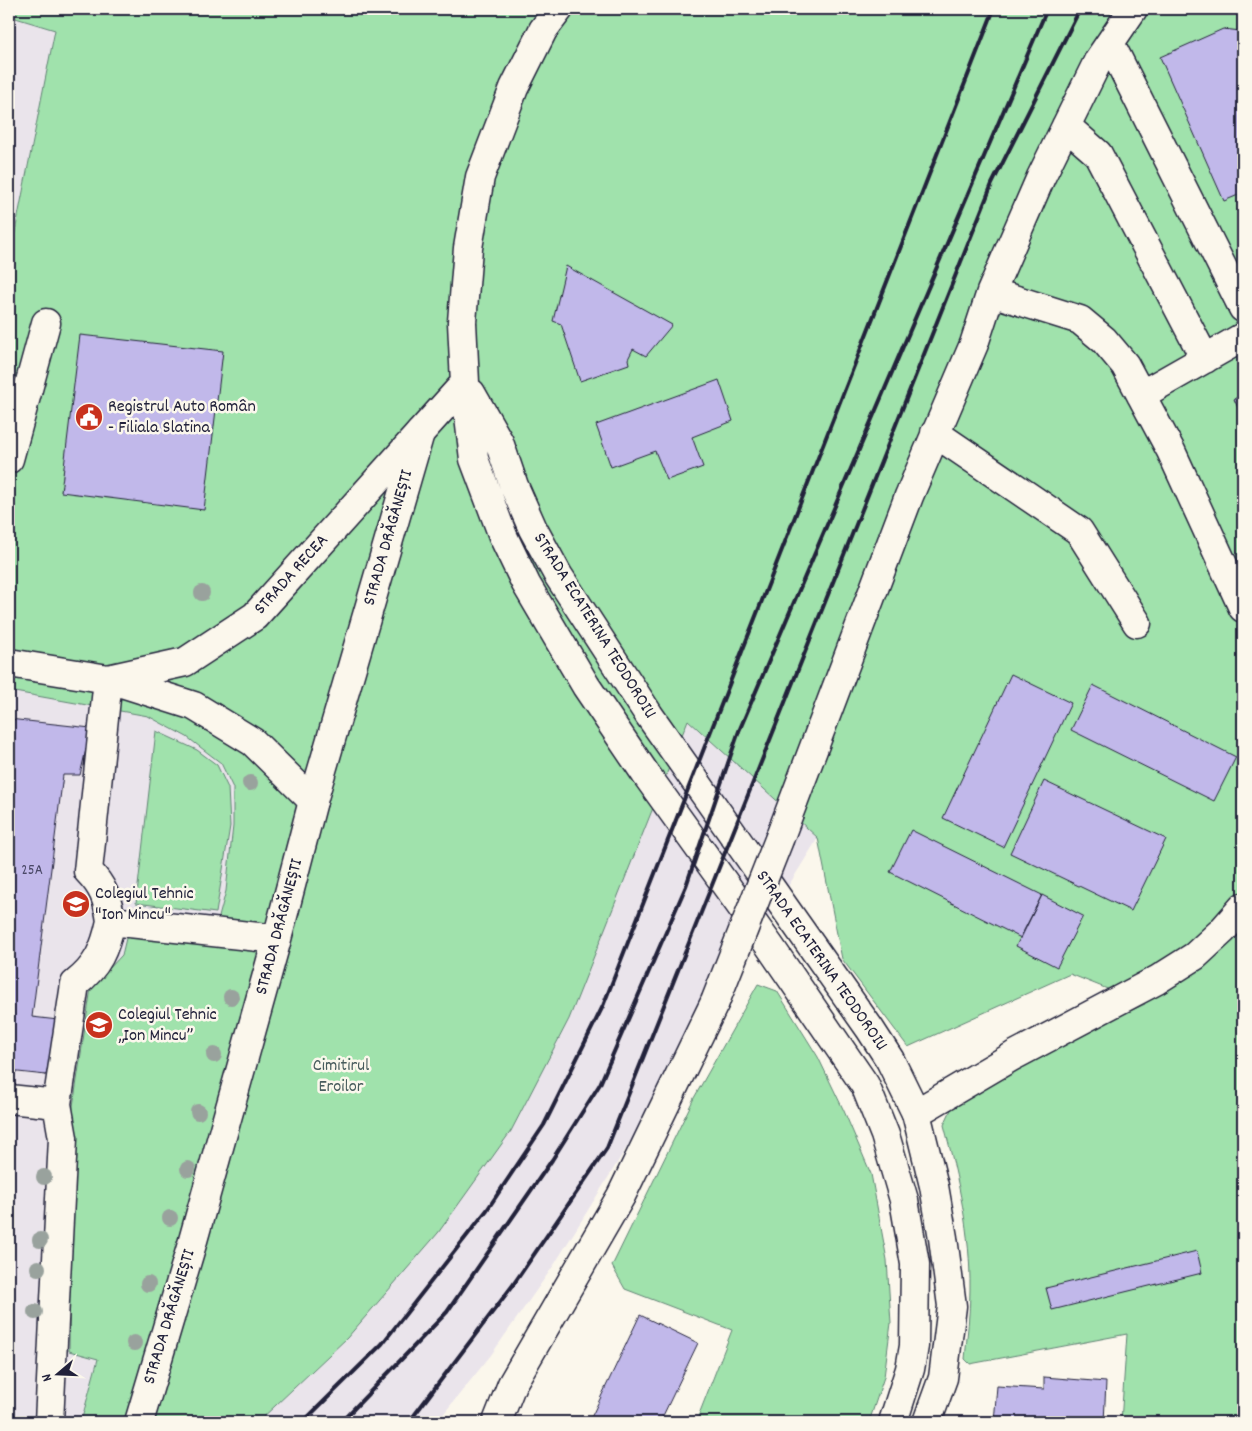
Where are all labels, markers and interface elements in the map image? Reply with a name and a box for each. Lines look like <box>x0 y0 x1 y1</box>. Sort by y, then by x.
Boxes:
place label: Registrul Auto Român - Filiala Slatina <box>108 395 256 441</box>
public building icon: Registrul Auto Român - Filiala Slatina <box>74 402 104 432</box>
street label: STRADA DRĂGĂNEȘTI <box>358 467 420 609</box>
street label: STRADA ECATERINA TEODOROIU <box>526 528 662 724</box>
street label: STRADA RECEA <box>249 529 335 621</box>
street label: STRADA DRĂGĂNEȘTI <box>250 856 310 998</box>
house number: 25A <box>21 860 43 882</box>
street label: STRADA ECATERINA TEODOROIU <box>749 866 893 1056</box>
place label: Colegiul Tehnic "Ion Mincu" <box>95 882 194 928</box>
school or university icon: Colegiul Tehnic "Ion Mincu" <box>61 889 91 919</box>
place label: Colegiul Tehnic „Ion Mincu” <box>118 1003 217 1049</box>
school or university icon: Colegiul Tehnic „Ion Mincu” <box>84 1010 114 1040</box>
park label: Cimitirul Eroilor <box>313 1054 370 1100</box>
street label: STRADA DRĂGĂNEȘTI <box>138 1246 203 1388</box>
north arrow <box>32 1348 82 1398</box>
text: N <box>37 1371 58 1384</box>

